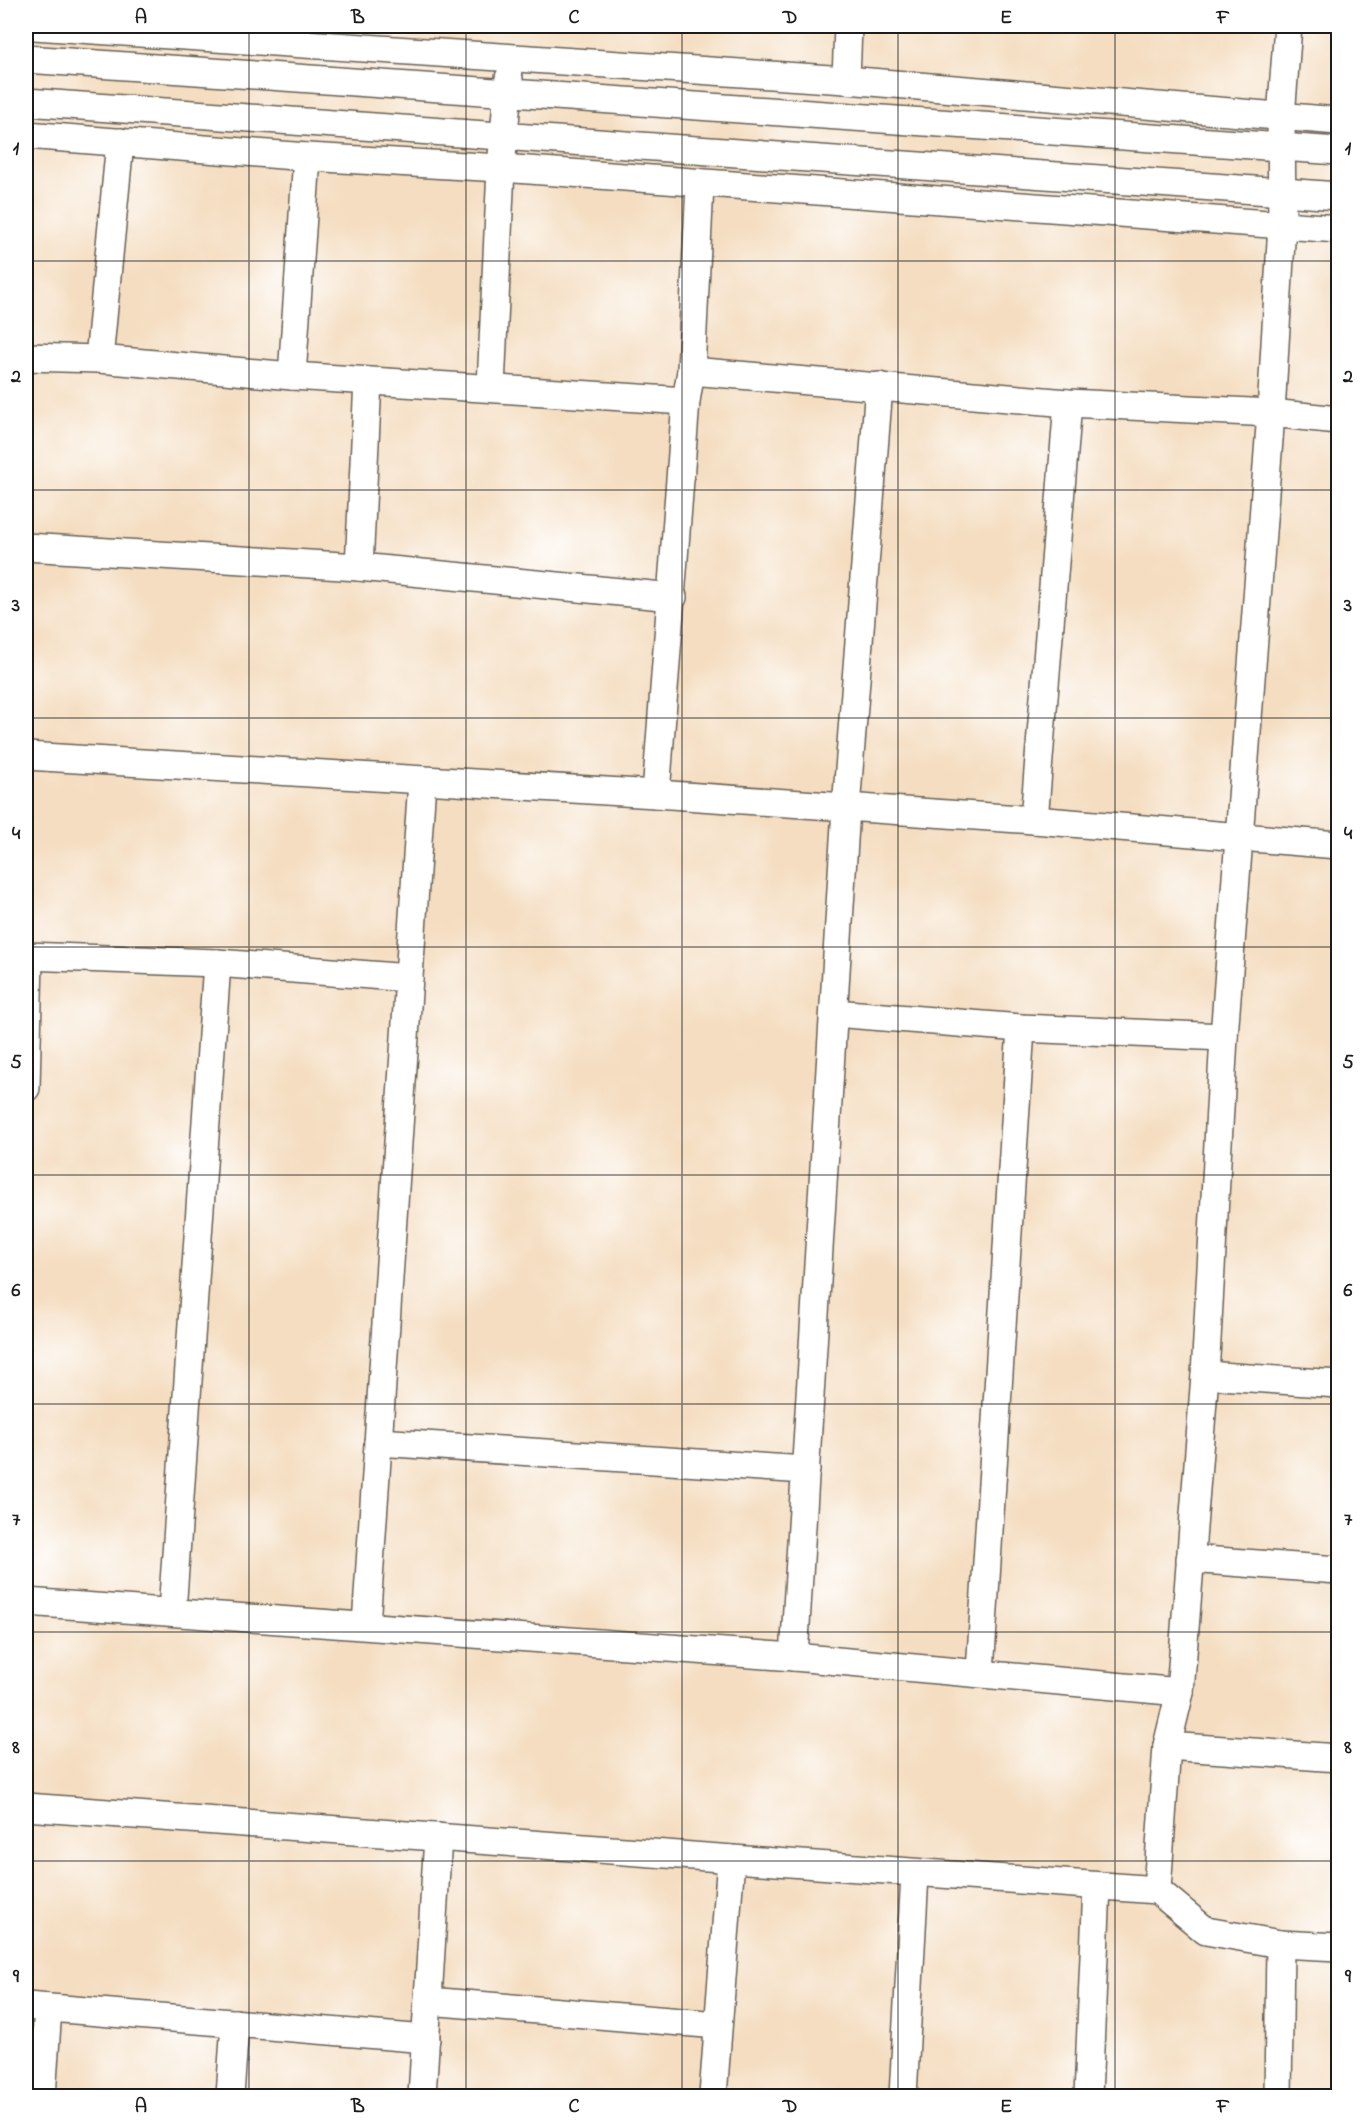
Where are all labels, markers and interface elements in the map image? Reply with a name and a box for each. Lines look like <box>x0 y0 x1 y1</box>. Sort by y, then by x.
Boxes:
text: A <box>135 4 147 33</box>
text: B <box>350 4 365 33</box>
text: C <box>569 4 580 33</box>
text: D <box>782 4 797 33</box>
text: E <box>1000 4 1012 33</box>
text: F <box>1216 4 1230 33</box>
text: 1 <box>13 135 20 164</box>
text: 1 <box>1345 135 1352 164</box>
text: 2 <box>10 363 21 392</box>
text: 2 <box>1342 363 1353 392</box>
text: 3 <box>11 592 20 621</box>
text: 3 <box>1343 592 1352 621</box>
text: 4 <box>12 820 21 849</box>
text: 4 <box>1344 820 1353 849</box>
text: 5 <box>10 1049 22 1078</box>
text: 5 <box>1342 1049 1354 1078</box>
text: 6 <box>12 1277 21 1306</box>
text: 6 <box>1344 1277 1353 1306</box>
text: 7 <box>12 1506 21 1535</box>
text: 7 <box>1344 1506 1353 1535</box>
text: 8 <box>11 1734 20 1763</box>
text: 8 <box>1343 1734 1352 1763</box>
text: 9 <box>12 1963 20 1992</box>
text: 9 <box>1344 1963 1352 1992</box>
text: A <box>135 2093 147 2122</box>
text: B <box>350 2093 365 2122</box>
text: C <box>569 2093 580 2122</box>
text: D <box>782 2093 797 2122</box>
text: E <box>1000 2093 1012 2122</box>
text: F <box>1216 2093 1230 2122</box>

